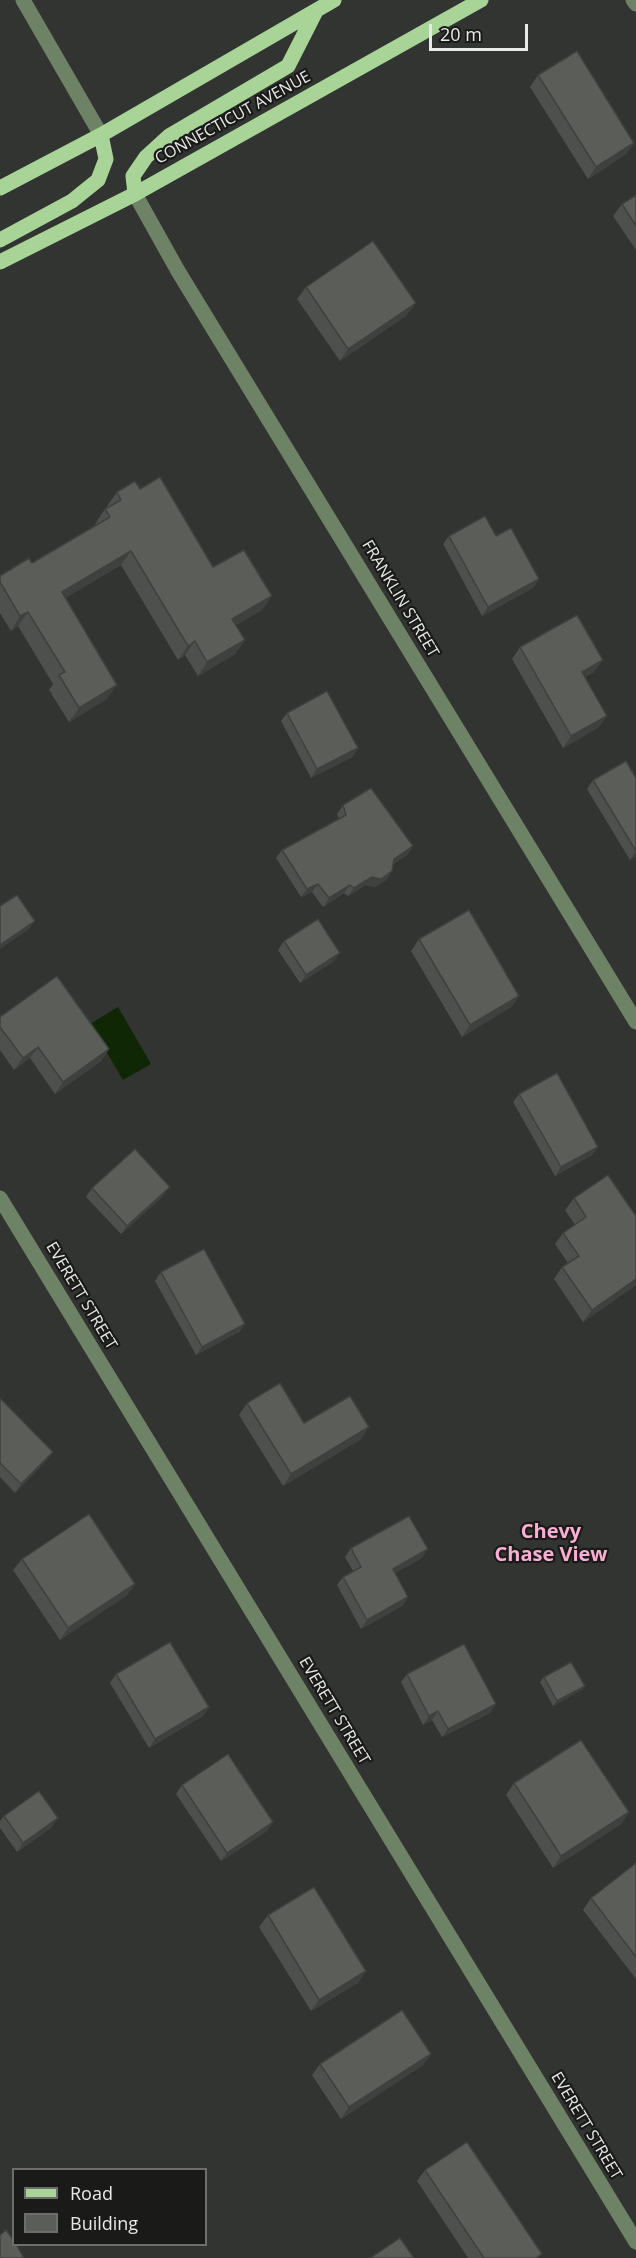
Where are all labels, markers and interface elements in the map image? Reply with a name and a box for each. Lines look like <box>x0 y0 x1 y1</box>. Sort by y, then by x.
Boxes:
scale bar <box>432 12 531 50</box>
text: 20 m <box>440 22 482 46</box>
street label: CONNECTICUT AVENUE <box>152 67 314 169</box>
street label: FRANKLIN STREET <box>357 537 443 661</box>
street label: EVERETT STREET <box>41 1239 121 1353</box>
district label: Chevy Chase View <box>495 1520 607 1567</box>
street label: EVERETT STREET <box>294 1654 374 1768</box>
street label: EVERETT STREET <box>546 2069 626 2183</box>
legend <box>12 2168 207 2246</box>
text: Road <box>70 2181 113 2205</box>
text: Building <box>70 2211 138 2235</box>

